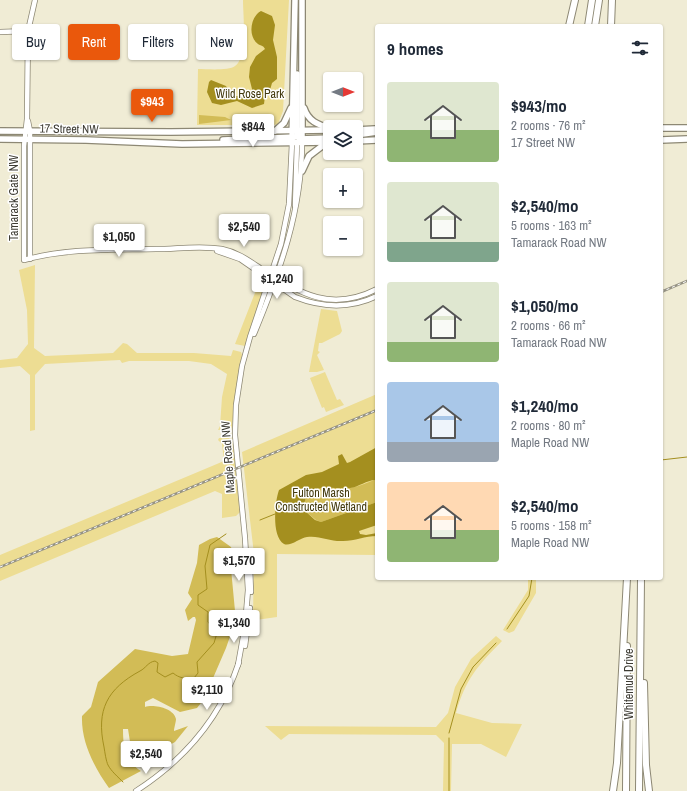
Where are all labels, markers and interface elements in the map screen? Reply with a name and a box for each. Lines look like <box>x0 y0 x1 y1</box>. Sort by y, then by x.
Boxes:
chip: Buy <box>12 24 60 60</box>
chip: Rent <box>68 24 120 60</box>
chip: Filters <box>128 24 188 60</box>
chip: New <box>196 24 247 60</box>
text: 9 homes <box>387 37 444 60</box>
icon: filters <box>629 37 651 59</box>
north arrow <box>323 72 363 112</box>
map controls <box>323 72 363 256</box>
park label: Wild Rose Park <box>216 86 284 102</box>
pin: $943 <box>128 89 176 123</box>
text: $943 <box>140 93 164 110</box>
text: $943/mo <box>511 94 567 117</box>
icon: home <box>419 98 467 146</box>
pin: $844 <box>229 114 277 148</box>
text: 2 rooms · 76 m² <box>511 117 586 134</box>
text: $844 <box>241 118 265 135</box>
street label: 17 Street NW <box>39 120 99 138</box>
button: layers <box>323 120 363 160</box>
text: 17 Street NW <box>511 134 575 151</box>
street label: Tamarack Gate NW <box>6 154 22 241</box>
button: + <box>323 168 363 208</box>
text: $2,540/mo <box>511 194 578 217</box>
icon: home <box>419 198 467 246</box>
pin: $2,540 <box>211 214 277 248</box>
button: − <box>323 216 363 256</box>
text: 5 rooms · 163 m² <box>511 217 592 234</box>
text: $2,540 <box>228 218 260 235</box>
pin: $1,050 <box>86 224 152 258</box>
text: $1,050 <box>103 228 135 245</box>
text: Tamarack Road NW <box>511 234 607 251</box>
pin: $1,240 <box>244 266 310 300</box>
text: $1,240 <box>261 270 293 287</box>
text: $1,050/mo <box>511 294 578 317</box>
icon: home <box>419 298 467 346</box>
text: 2 rooms · 66 m² <box>511 317 586 334</box>
text: Tamarack Road NW <box>511 334 607 351</box>
text: $1,240/mo <box>511 394 578 417</box>
icon: home <box>419 398 467 446</box>
text: 2 rooms · 80 m² <box>511 417 586 434</box>
street label: Maple Road NW <box>217 420 238 494</box>
text: Maple Road NW <box>511 434 589 451</box>
park label: Fulton Marsh Constructed Wetland <box>275 485 367 515</box>
text: $2,540/mo <box>511 494 578 517</box>
icon: home <box>419 498 467 546</box>
text: 5 rooms · 158 m² <box>511 517 592 534</box>
text: Maple Road NW <box>511 534 589 551</box>
pin: $1,570 <box>206 548 272 582</box>
text: $1,570 <box>223 552 255 569</box>
pin: $1,340 <box>201 610 267 644</box>
text: $1,340 <box>218 614 250 631</box>
street label: Whitemud Drive <box>621 648 637 720</box>
pin: $2,110 <box>174 677 240 711</box>
text: $2,110 <box>191 681 223 698</box>
pin: $2,540 <box>113 741 179 775</box>
text: $2,540 <box>130 745 162 762</box>

